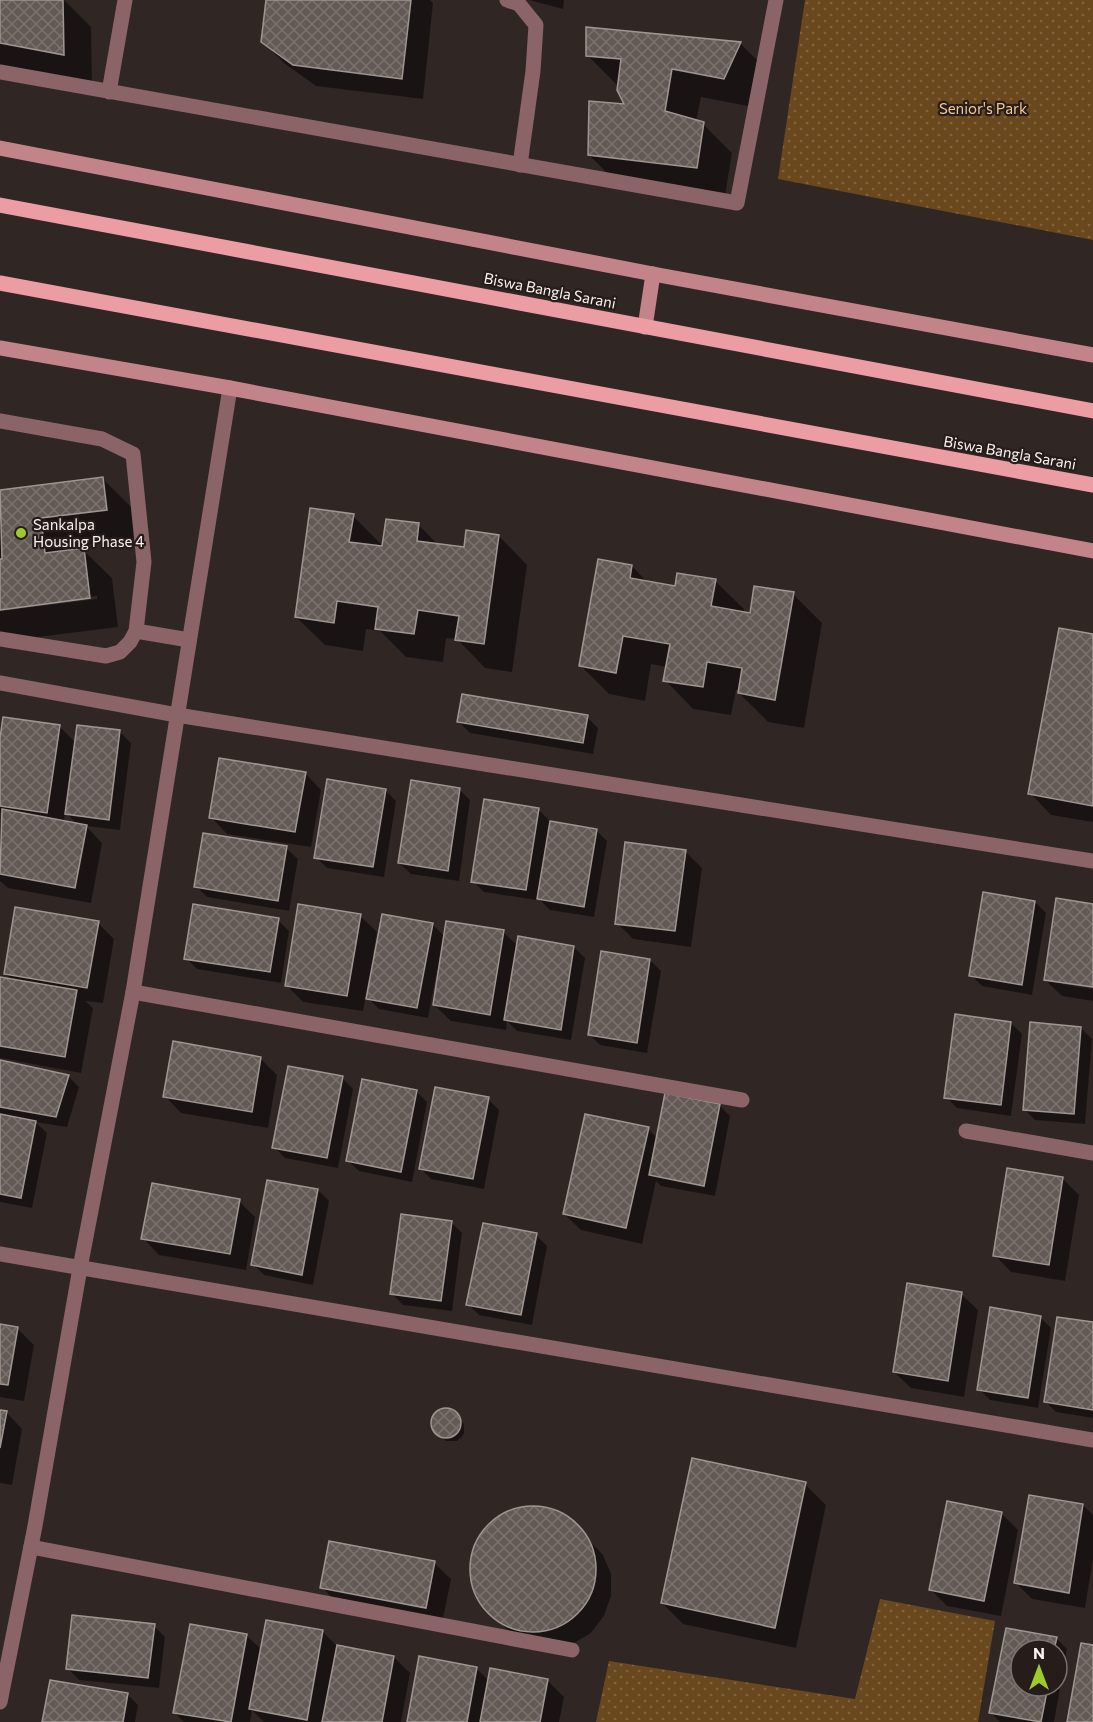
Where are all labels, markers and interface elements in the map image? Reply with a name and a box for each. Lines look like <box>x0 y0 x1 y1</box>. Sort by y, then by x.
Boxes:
park label: Senior's Park <box>939 99 1027 117</box>
street label: Biswa Bangla Sarani <box>482 268 618 312</box>
street label: Biswa Bangla Sarani <box>942 431 1078 473</box>
place label: Sankalpa Housing Phase 4 <box>33 515 144 550</box>
marker: Sankalpa Housing Phase 4 <box>14 526 28 540</box>
north arrow <box>1009 1638 1069 1698</box>
text: N <box>1033 1643 1045 1662</box>

